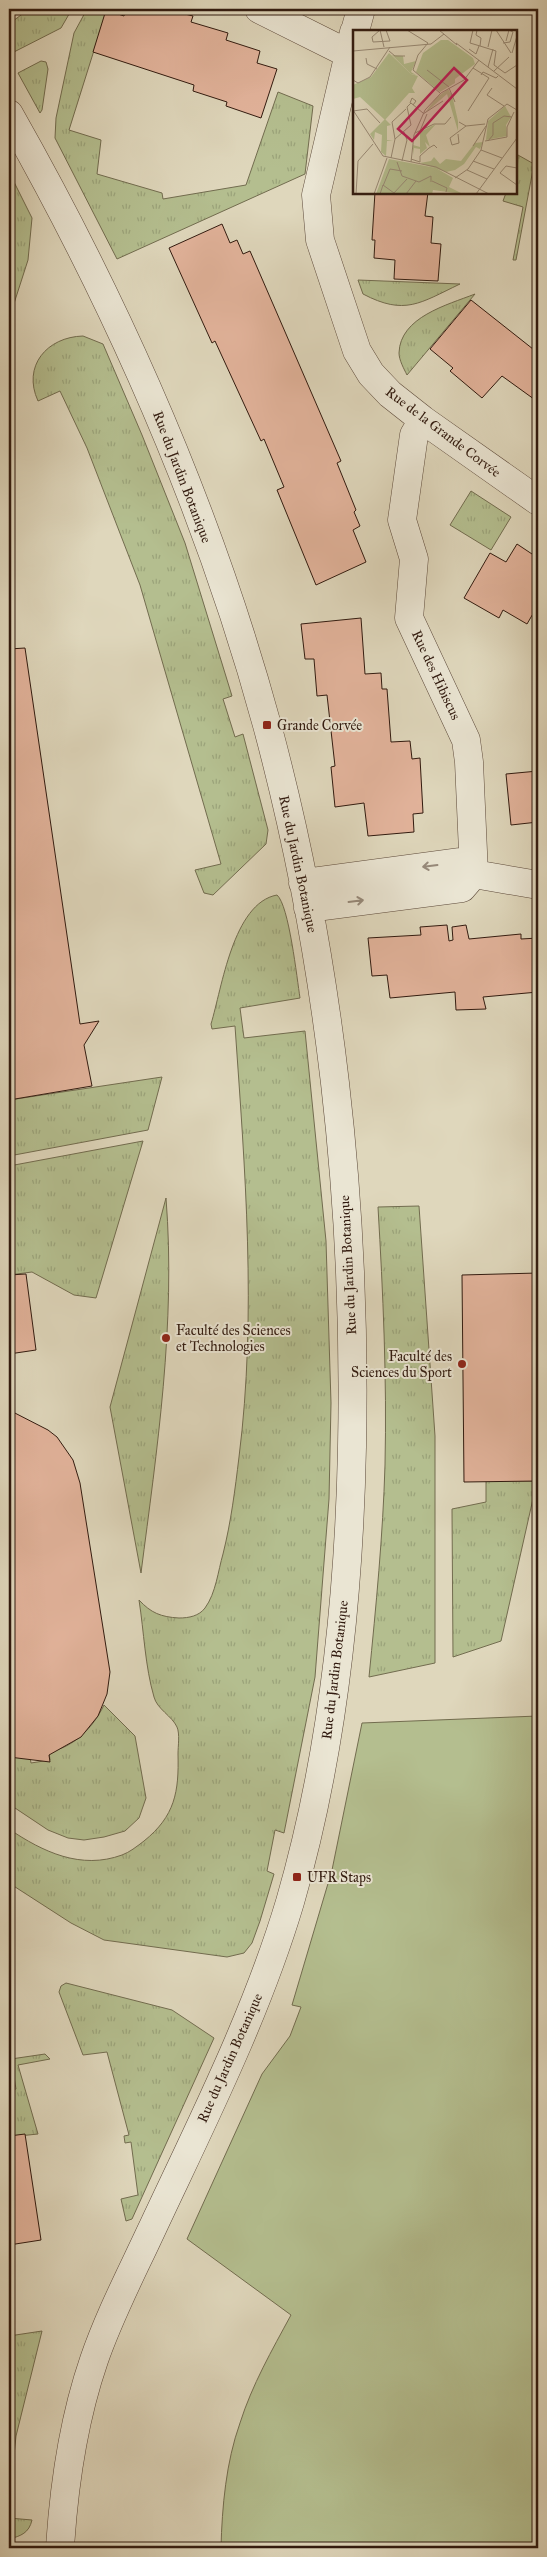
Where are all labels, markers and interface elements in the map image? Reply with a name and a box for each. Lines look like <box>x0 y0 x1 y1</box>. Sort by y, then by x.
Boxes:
inset map <box>353 30 517 194</box>
street label: Rue de la Grande Corvée <box>382 383 504 481</box>
street label: Rue du Jardin Botanique <box>148 409 215 546</box>
street label: Rue des Hibiscus <box>408 627 464 723</box>
place label: Grande Corvée <box>277 717 362 734</box>
marker: Grande Corvée <box>261 719 273 731</box>
street label: Rue du Jardin Botanique <box>274 794 321 935</box>
one-way arrow <box>422 861 438 871</box>
one-way arrow <box>348 896 364 906</box>
street label: Rue du Jardin Botanique <box>336 1194 361 1335</box>
place label: Faculté des Sciences et Technologies <box>176 1322 291 1355</box>
marker: Faculté des Sciences et Technologies <box>160 1332 172 1344</box>
place label: Faculté des Sciences du Sport <box>351 1348 452 1381</box>
marker: Faculté des Sciences du Sport <box>456 1358 468 1370</box>
street label: Rue du Jardin Botanique <box>318 1599 353 1741</box>
place label: UFR Staps <box>307 1869 371 1886</box>
marker: UFR Staps <box>291 1871 303 1883</box>
street label: Rue du Jardin Botanique <box>194 1990 267 2126</box>

